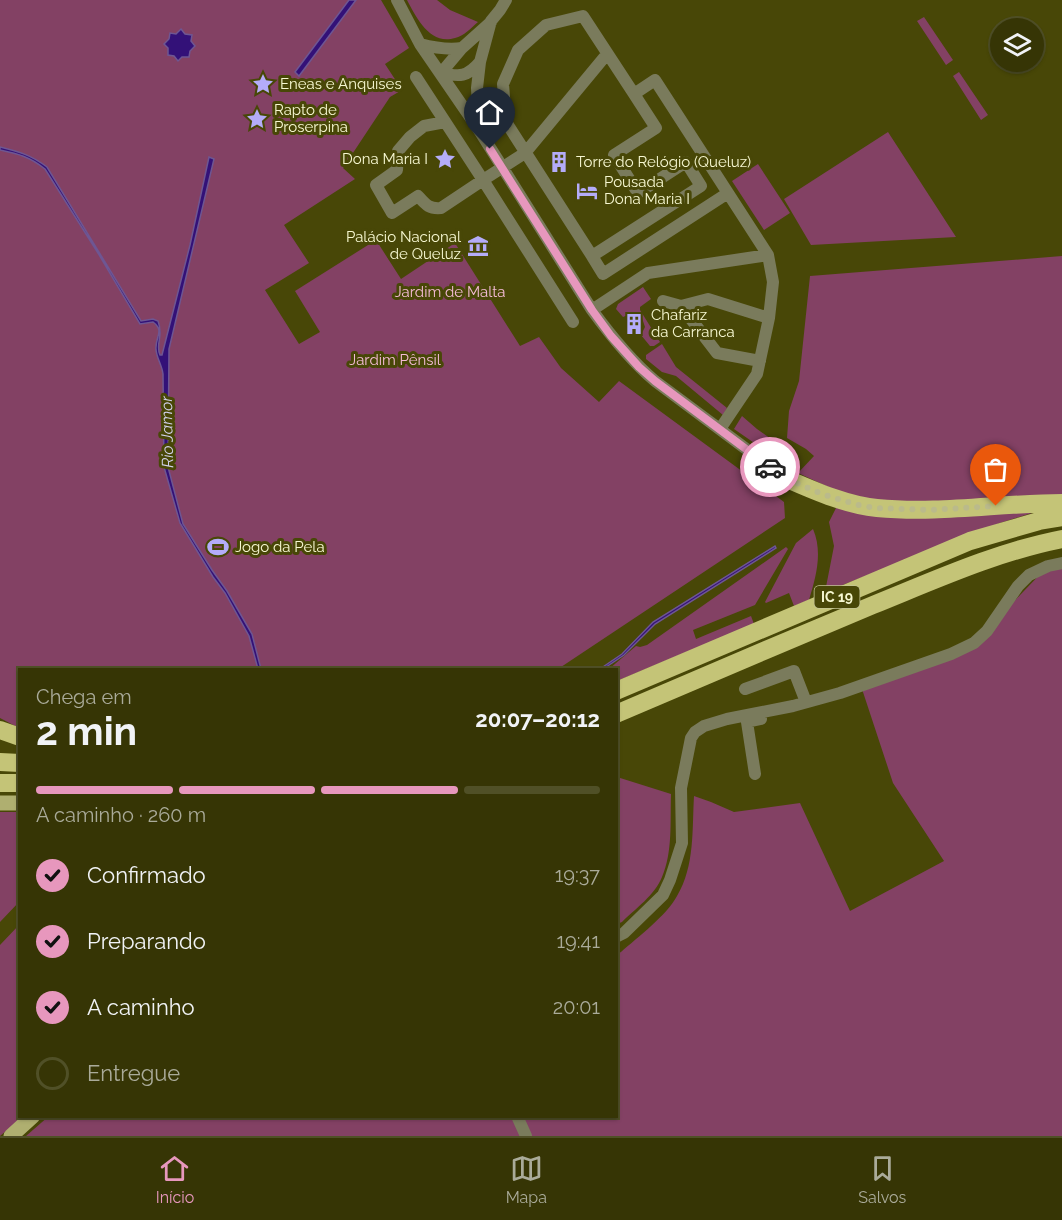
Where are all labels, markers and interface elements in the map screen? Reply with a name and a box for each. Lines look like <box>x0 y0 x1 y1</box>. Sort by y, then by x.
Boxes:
map controls <box>990 18 1044 72</box>
button: layers <box>990 18 1044 72</box>
place icon: Eneas e Anquises <box>251 72 275 96</box>
place label: Eneas e Anquises <box>280 75 402 93</box>
pin <box>464 87 515 149</box>
icon: home <box>473 96 506 129</box>
place label: Rapto de Proserpina <box>274 101 348 136</box>
place icon: Rapto de Proserpina <box>245 107 269 131</box>
place icon: Dona Maria I <box>433 147 457 171</box>
place label: Dona Maria I <box>342 150 428 168</box>
building icon: Torre do Relógio (Queluz) <box>547 150 571 174</box>
place label: Torre do Relógio (Queluz) <box>576 153 751 171</box>
place label: Pousada Dona Maria I <box>604 173 690 208</box>
hotel icon: Pousada Dona Maria I <box>575 179 599 203</box>
place label: Palácio Nacional de Queluz <box>346 228 462 263</box>
museum icon: Palácio Nacional de Queluz <box>466 234 490 258</box>
park label: Jardim de Malta <box>394 283 506 301</box>
place label: Chafariz da Carranca <box>651 306 735 341</box>
building icon: Chafariz da Carranca <box>622 312 646 336</box>
park label: Jardim Pênsil <box>349 351 442 369</box>
water label: Rio Jamor <box>157 395 177 468</box>
courier <box>740 437 800 497</box>
pin <box>970 444 1021 506</box>
icon: car <box>754 451 787 484</box>
icon: bag <box>979 453 1012 486</box>
sports icon: Jogo da Pela <box>206 535 230 559</box>
place label: Jogo da Pela <box>235 538 325 556</box>
road number: IC 19 <box>814 586 860 608</box>
text: Chega em <box>36 685 132 709</box>
text: 20:07–20:12 <box>475 706 600 732</box>
text: 2 min <box>36 708 137 754</box>
text: A caminho · 260 m <box>36 803 206 827</box>
icon: check <box>36 859 69 892</box>
text: Confirmado <box>87 862 206 888</box>
text: 19:37 <box>555 863 600 887</box>
icon: check <box>36 925 69 958</box>
text: Preparando <box>87 928 206 954</box>
text: 19:41 <box>556 929 600 953</box>
icon: check <box>36 991 69 1024</box>
text: A caminho <box>87 994 195 1020</box>
text: 20:01 <box>553 995 600 1019</box>
text: Entregue <box>87 1060 180 1086</box>
tab: Início <box>156 1152 194 1207</box>
tab: Mapa <box>506 1152 547 1207</box>
tab: Salvos <box>858 1152 906 1207</box>

